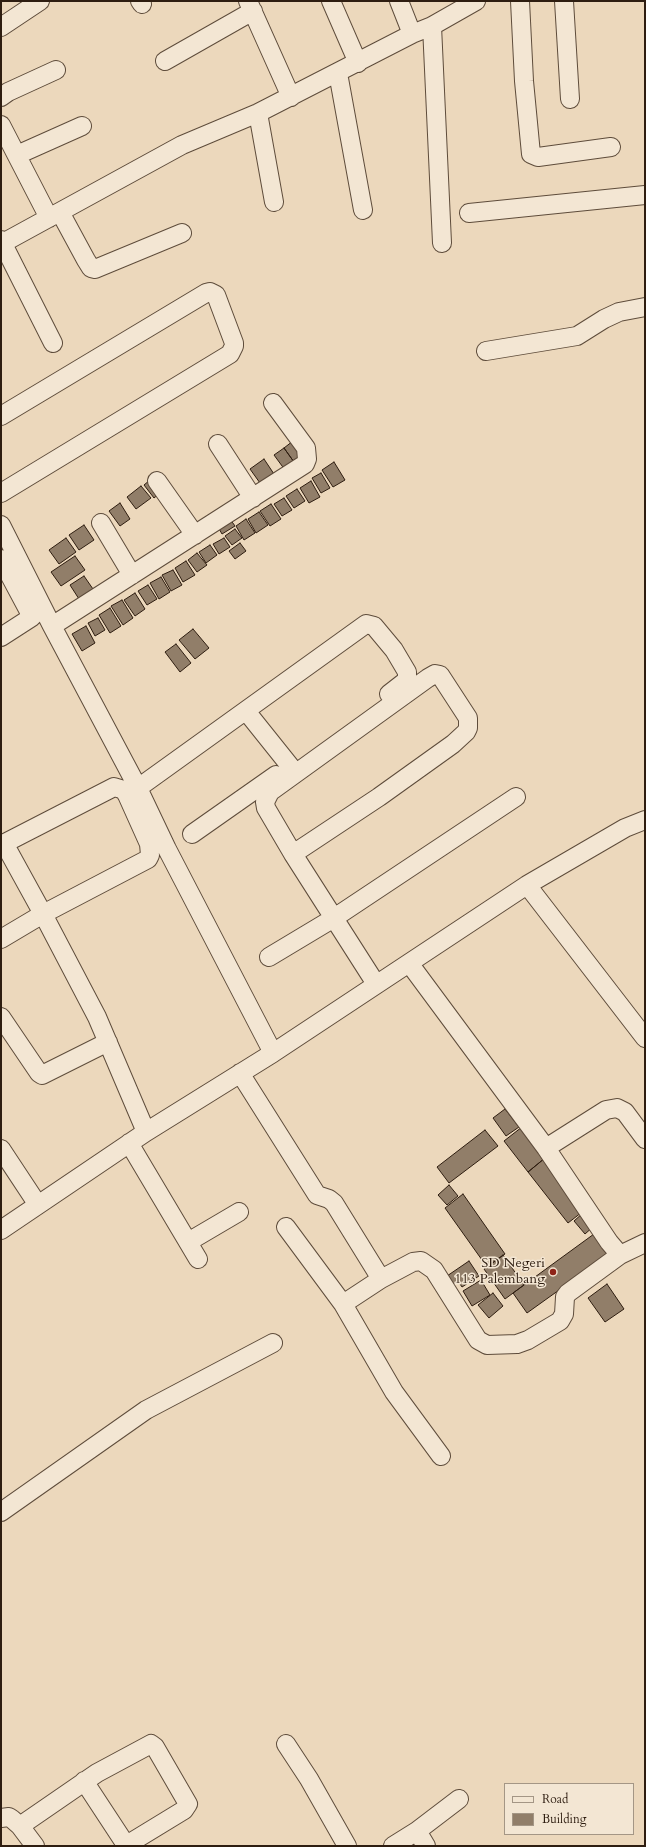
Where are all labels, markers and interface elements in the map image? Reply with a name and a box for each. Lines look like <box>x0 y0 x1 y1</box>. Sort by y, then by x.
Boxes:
place label: SD Negeri 113 Palembang <box>454 1256 545 1288</box>
marker: SD Negeri 113 Palembang <box>548 1267 558 1277</box>
legend <box>504 1783 634 1835</box>
text: Road <box>542 1791 568 1807</box>
text: Building <box>542 1811 586 1827</box>

